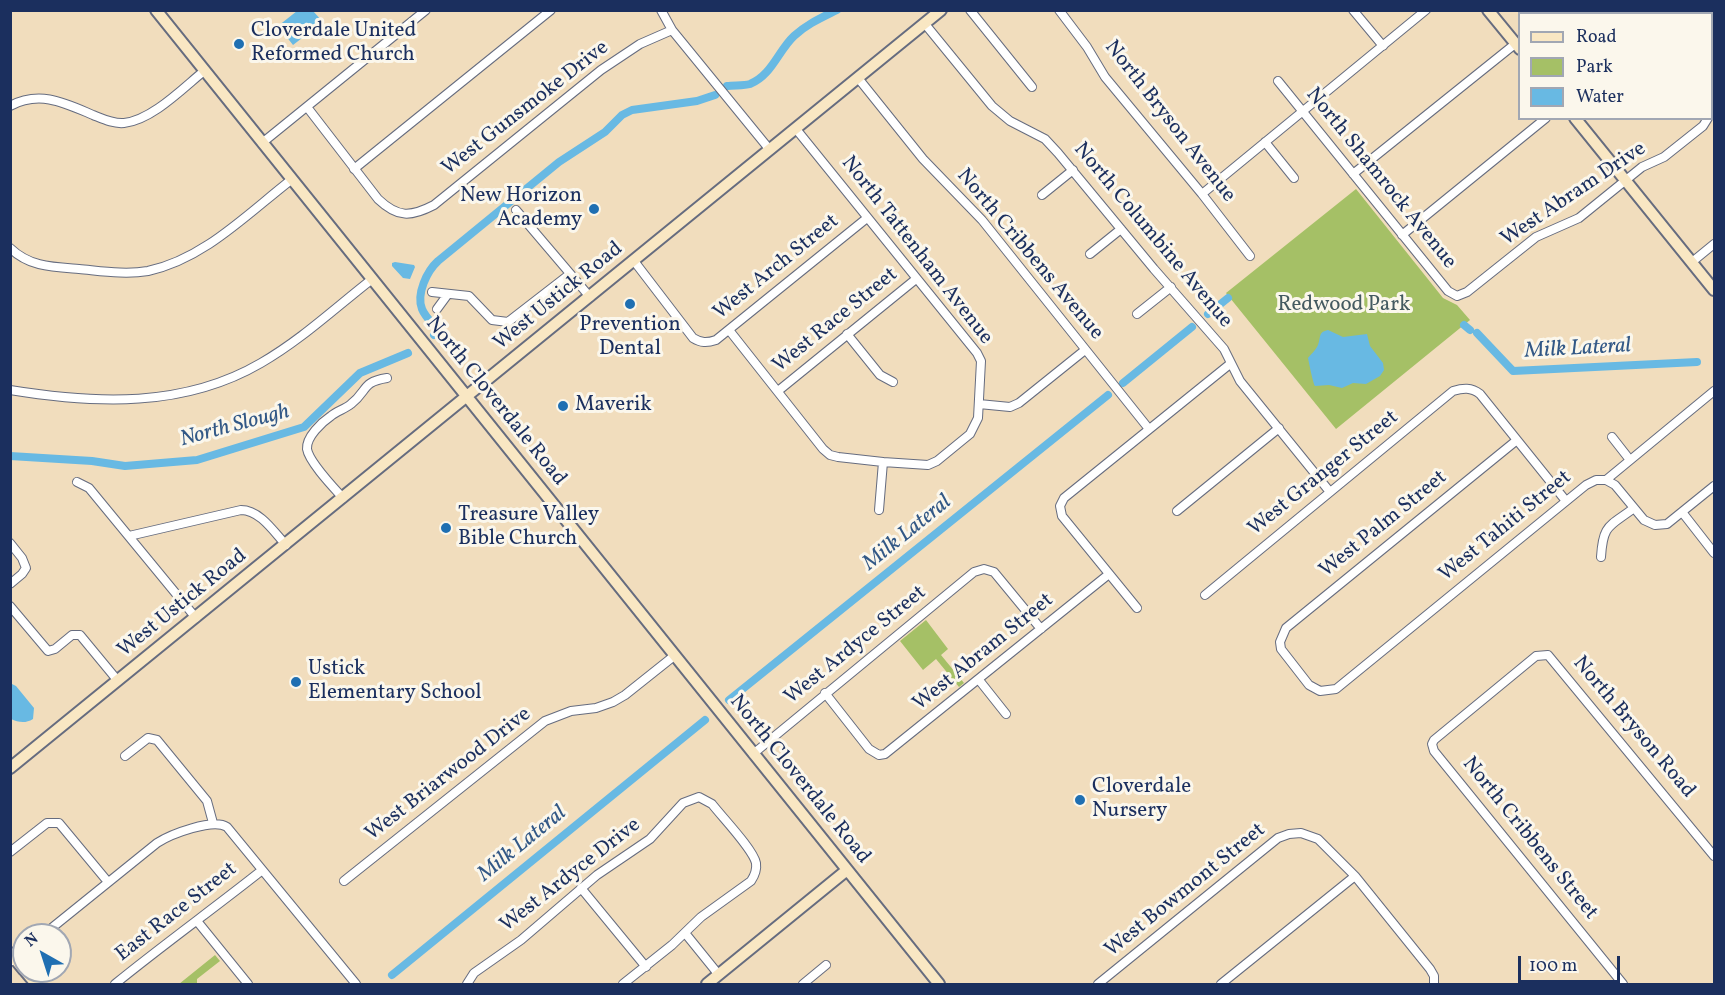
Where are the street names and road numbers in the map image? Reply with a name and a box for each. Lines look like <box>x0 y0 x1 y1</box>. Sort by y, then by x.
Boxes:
street label: West Gunsmoke Drive <box>438 36 614 182</box>
street label: North Bryson Avenue <box>1098 36 1240 208</box>
street label: North Shamrock Avenue <box>1299 83 1461 275</box>
street label: West Abram Drive <box>1497 137 1651 253</box>
street label: North Columbine Avenue <box>1067 138 1237 334</box>
street label: North Tattenham Avenue <box>835 152 997 350</box>
street label: North Cribbens Avenue <box>950 164 1108 346</box>
street label: West Arch Street <box>709 210 845 326</box>
street label: West Ustick Road <box>489 237 629 357</box>
street label: West Race Street <box>769 263 903 379</box>
street label: North Cloverdale Road <box>419 312 571 492</box>
street label: West Granger Street <box>1244 406 1404 542</box>
street label: West Palm Street <box>1315 466 1453 584</box>
street label: West Tahiti Street <box>1435 466 1577 588</box>
street label: West Ustick Road <box>113 544 253 664</box>
street label: West Ardyce Street <box>780 581 932 711</box>
street label: West Abram Street <box>909 589 1059 717</box>
street label: North Bryson Road <box>1566 652 1700 804</box>
street label: North Cloverdale Road <box>723 690 875 870</box>
street label: West Briarwood Drive <box>361 703 537 847</box>
street label: North Cribbens Street <box>1456 753 1602 925</box>
street label: West Ardyce Drive <box>496 813 646 939</box>
street label: West Bowmont Street <box>1101 819 1271 963</box>
street label: East Race Street <box>111 858 243 968</box>

